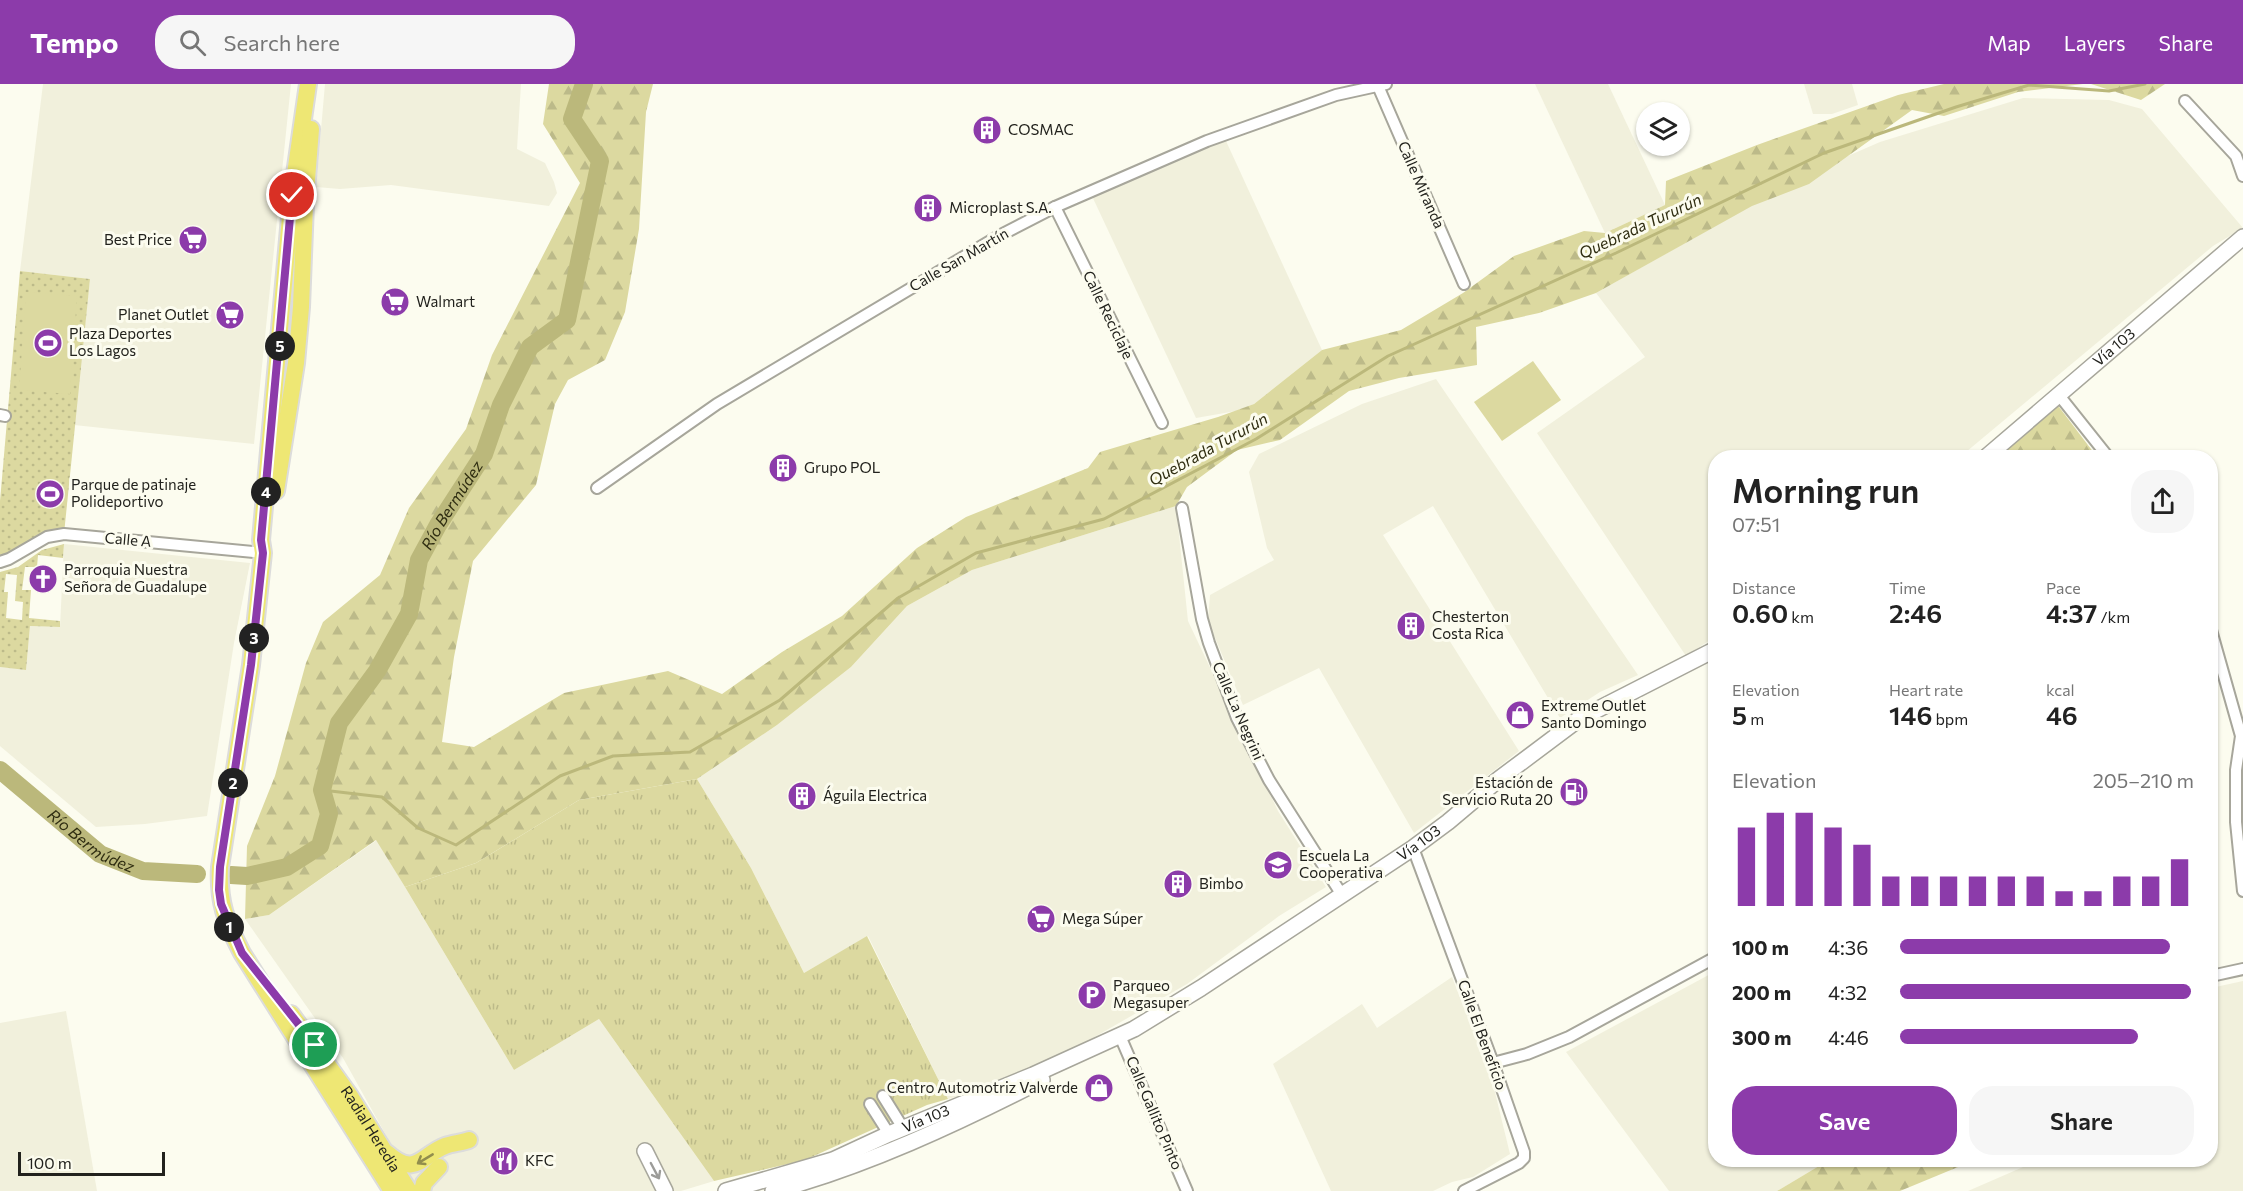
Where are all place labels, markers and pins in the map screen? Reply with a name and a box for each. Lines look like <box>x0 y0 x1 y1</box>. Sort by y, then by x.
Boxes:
building icon: COSMAC <box>971 114 1003 146</box>
place label: COSMAC <box>1008 120 1074 138</box>
pin <box>266 169 317 220</box>
building icon: Microplast S.A. <box>912 192 944 224</box>
place label: Microplast S.A. <box>949 198 1052 216</box>
supermarket icon: Best Price <box>177 224 209 256</box>
place label: Best Price <box>104 230 172 248</box>
supermarket icon: Walmart <box>379 286 411 318</box>
place label: Walmart <box>416 292 475 310</box>
supermarket icon: Planet Outlet <box>214 299 246 331</box>
place label: Planet Outlet <box>118 305 209 323</box>
place label: Plaza Deportes Los Lagos <box>69 324 172 359</box>
sports icon: Plaza Deportes Los Lagos <box>32 327 64 359</box>
pin: 5 <box>265 331 295 361</box>
building icon: Grupo POL <box>767 452 799 484</box>
place label: Grupo POL <box>804 458 881 476</box>
place label: Parque de patinaje Polideportivo <box>71 475 196 510</box>
pin: 4 <box>251 477 281 507</box>
sports icon: Parque de patinaje Polideportivo <box>34 478 66 510</box>
place label: Parroquia Nuestra Señora de Guadalupe <box>64 560 207 595</box>
church icon: Parroquia Nuestra Señora de Guadalupe <box>27 563 59 595</box>
place label: Chesterton Costa Rica <box>1432 607 1509 642</box>
building icon: Chesterton Costa Rica <box>1395 610 1427 642</box>
pin: 3 <box>239 623 269 653</box>
place label: Extreme Outlet Santo Domingo <box>1541 696 1647 731</box>
shop icon: Extreme Outlet Santo Domingo <box>1504 699 1536 731</box>
pin: 2 <box>218 768 248 798</box>
place label: Estación de Servicio Ruta 20 <box>1442 773 1553 808</box>
fuel station icon: Estación de Servicio Ruta 20 <box>1558 776 1590 808</box>
building icon: Águila Electrica <box>786 780 818 812</box>
place label: Águila Electrica <box>823 785 927 804</box>
place label: Escuela La Cooperativa <box>1299 846 1383 881</box>
school or university icon: Escuela La Cooperativa <box>1262 849 1294 881</box>
building icon: Bimbo <box>1162 868 1194 900</box>
place label: Bimbo <box>1199 874 1243 892</box>
supermarket icon: Mega Súper <box>1025 903 1057 935</box>
place label: Mega Súper <box>1062 909 1143 927</box>
pin: 1 <box>214 912 244 942</box>
place label: Parqueo Megasuper <box>1113 976 1189 1011</box>
parking icon: Parqueo Megasuper <box>1076 979 1108 1011</box>
pin <box>289 1019 340 1070</box>
shop icon: Centro Automotriz Valverde <box>1083 1072 1115 1104</box>
place label: Centro Automotriz Valverde <box>887 1078 1078 1096</box>
restaurant icon: KFC <box>488 1145 520 1177</box>
place label: KFC <box>525 1151 554 1169</box>

